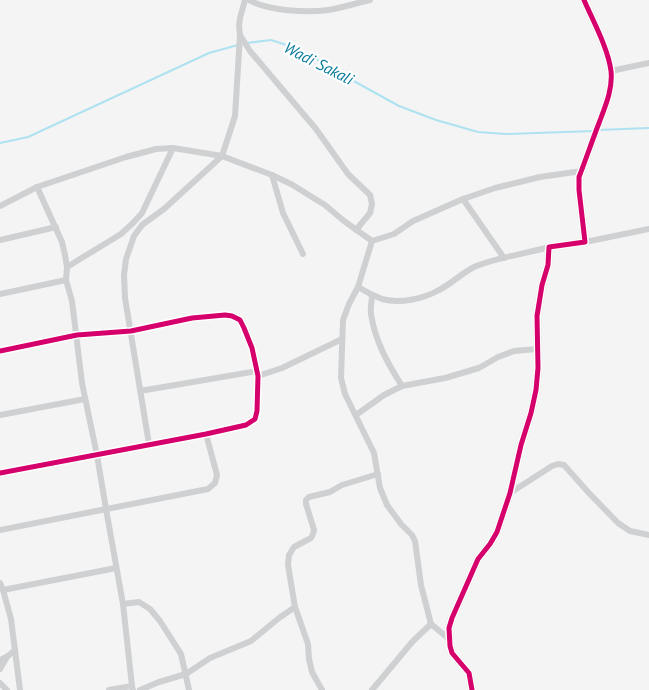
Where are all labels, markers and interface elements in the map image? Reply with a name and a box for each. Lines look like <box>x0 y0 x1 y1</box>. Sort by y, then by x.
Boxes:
water label: Wadi Sakali <box>281 37 358 89</box>

